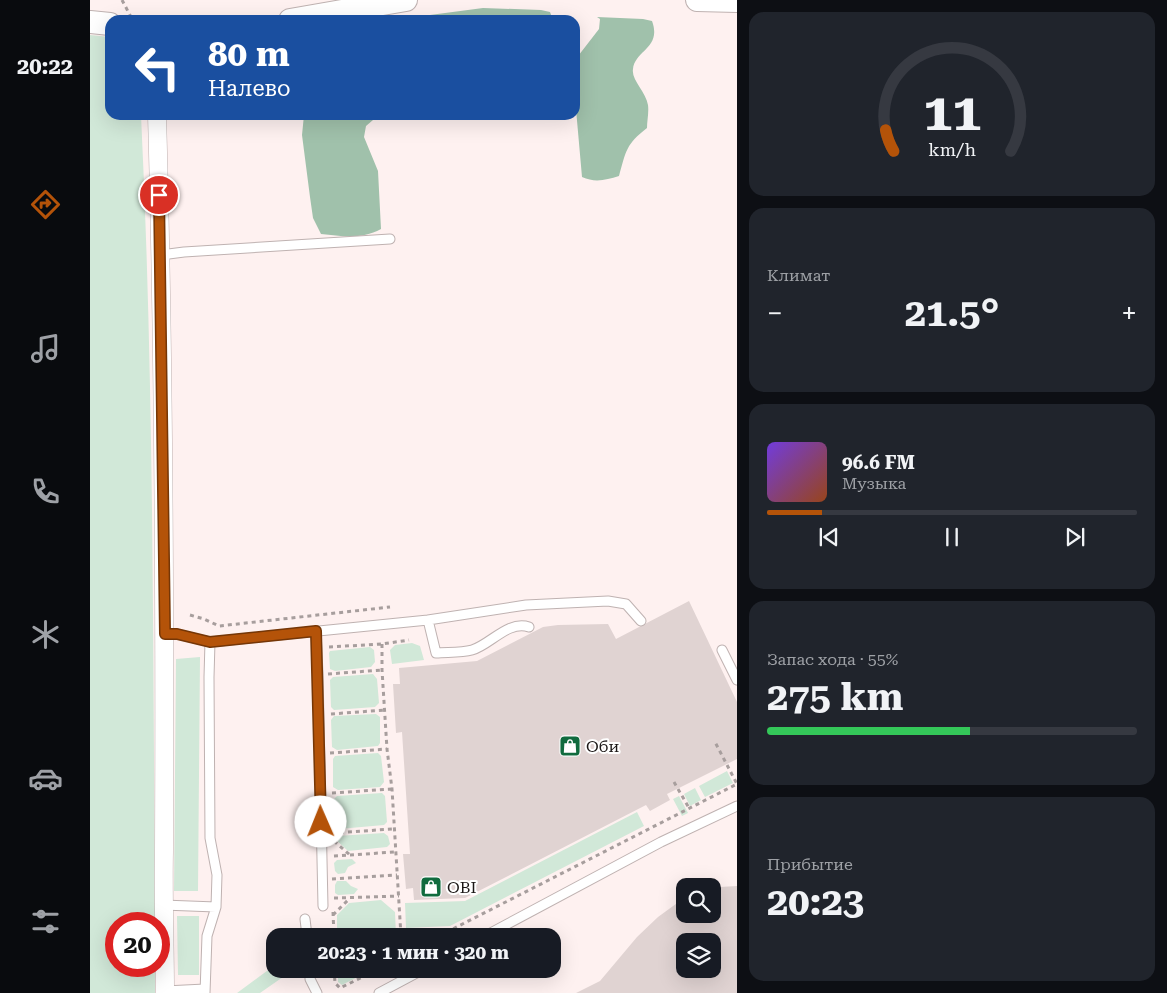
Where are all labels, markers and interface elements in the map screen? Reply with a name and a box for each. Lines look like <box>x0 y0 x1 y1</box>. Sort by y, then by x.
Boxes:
text: 80 m <box>208 34 290 75</box>
icon: left <box>125 35 190 100</box>
text: 20:22 <box>17 54 73 79</box>
text: Налево <box>208 76 291 101</box>
text: 11 <box>923 82 981 143</box>
text: km/h <box>928 139 976 160</box>
pin <box>138 174 180 216</box>
icon: arrive <box>145 181 173 209</box>
icon: directions <box>28 187 63 222</box>
text: Климат <box>767 266 830 285</box>
text: 21.5° <box>905 291 999 335</box>
text: − <box>767 297 783 330</box>
text: + <box>1121 297 1137 330</box>
icon: music <box>28 331 63 366</box>
text: 96.6 FM <box>842 451 915 474</box>
icon: phone <box>28 474 63 509</box>
text: Музыка <box>842 474 906 493</box>
icon: previous <box>815 523 843 551</box>
icon: pause <box>938 523 966 551</box>
icon: next <box>1061 523 1089 551</box>
icon: climate <box>28 617 63 652</box>
text: Запас хода · 55% <box>767 650 898 669</box>
text: 275 km <box>767 675 903 719</box>
shop icon: Оби <box>558 734 582 758</box>
place label: Оби <box>586 737 620 756</box>
icon: car <box>28 761 63 796</box>
position arrow <box>294 795 346 847</box>
text: Прибытие <box>767 855 853 874</box>
shop icon: OBI <box>419 875 443 899</box>
place label: OBI <box>447 878 476 897</box>
map controls <box>676 878 721 978</box>
button: search <box>676 878 721 923</box>
text: 20:23 <box>767 880 864 924</box>
icon: filters <box>28 904 63 939</box>
speed limit sign: 20 <box>105 912 170 977</box>
button: layers <box>676 933 721 978</box>
text: 20:23 · 1 мин · 320 m <box>318 941 509 964</box>

